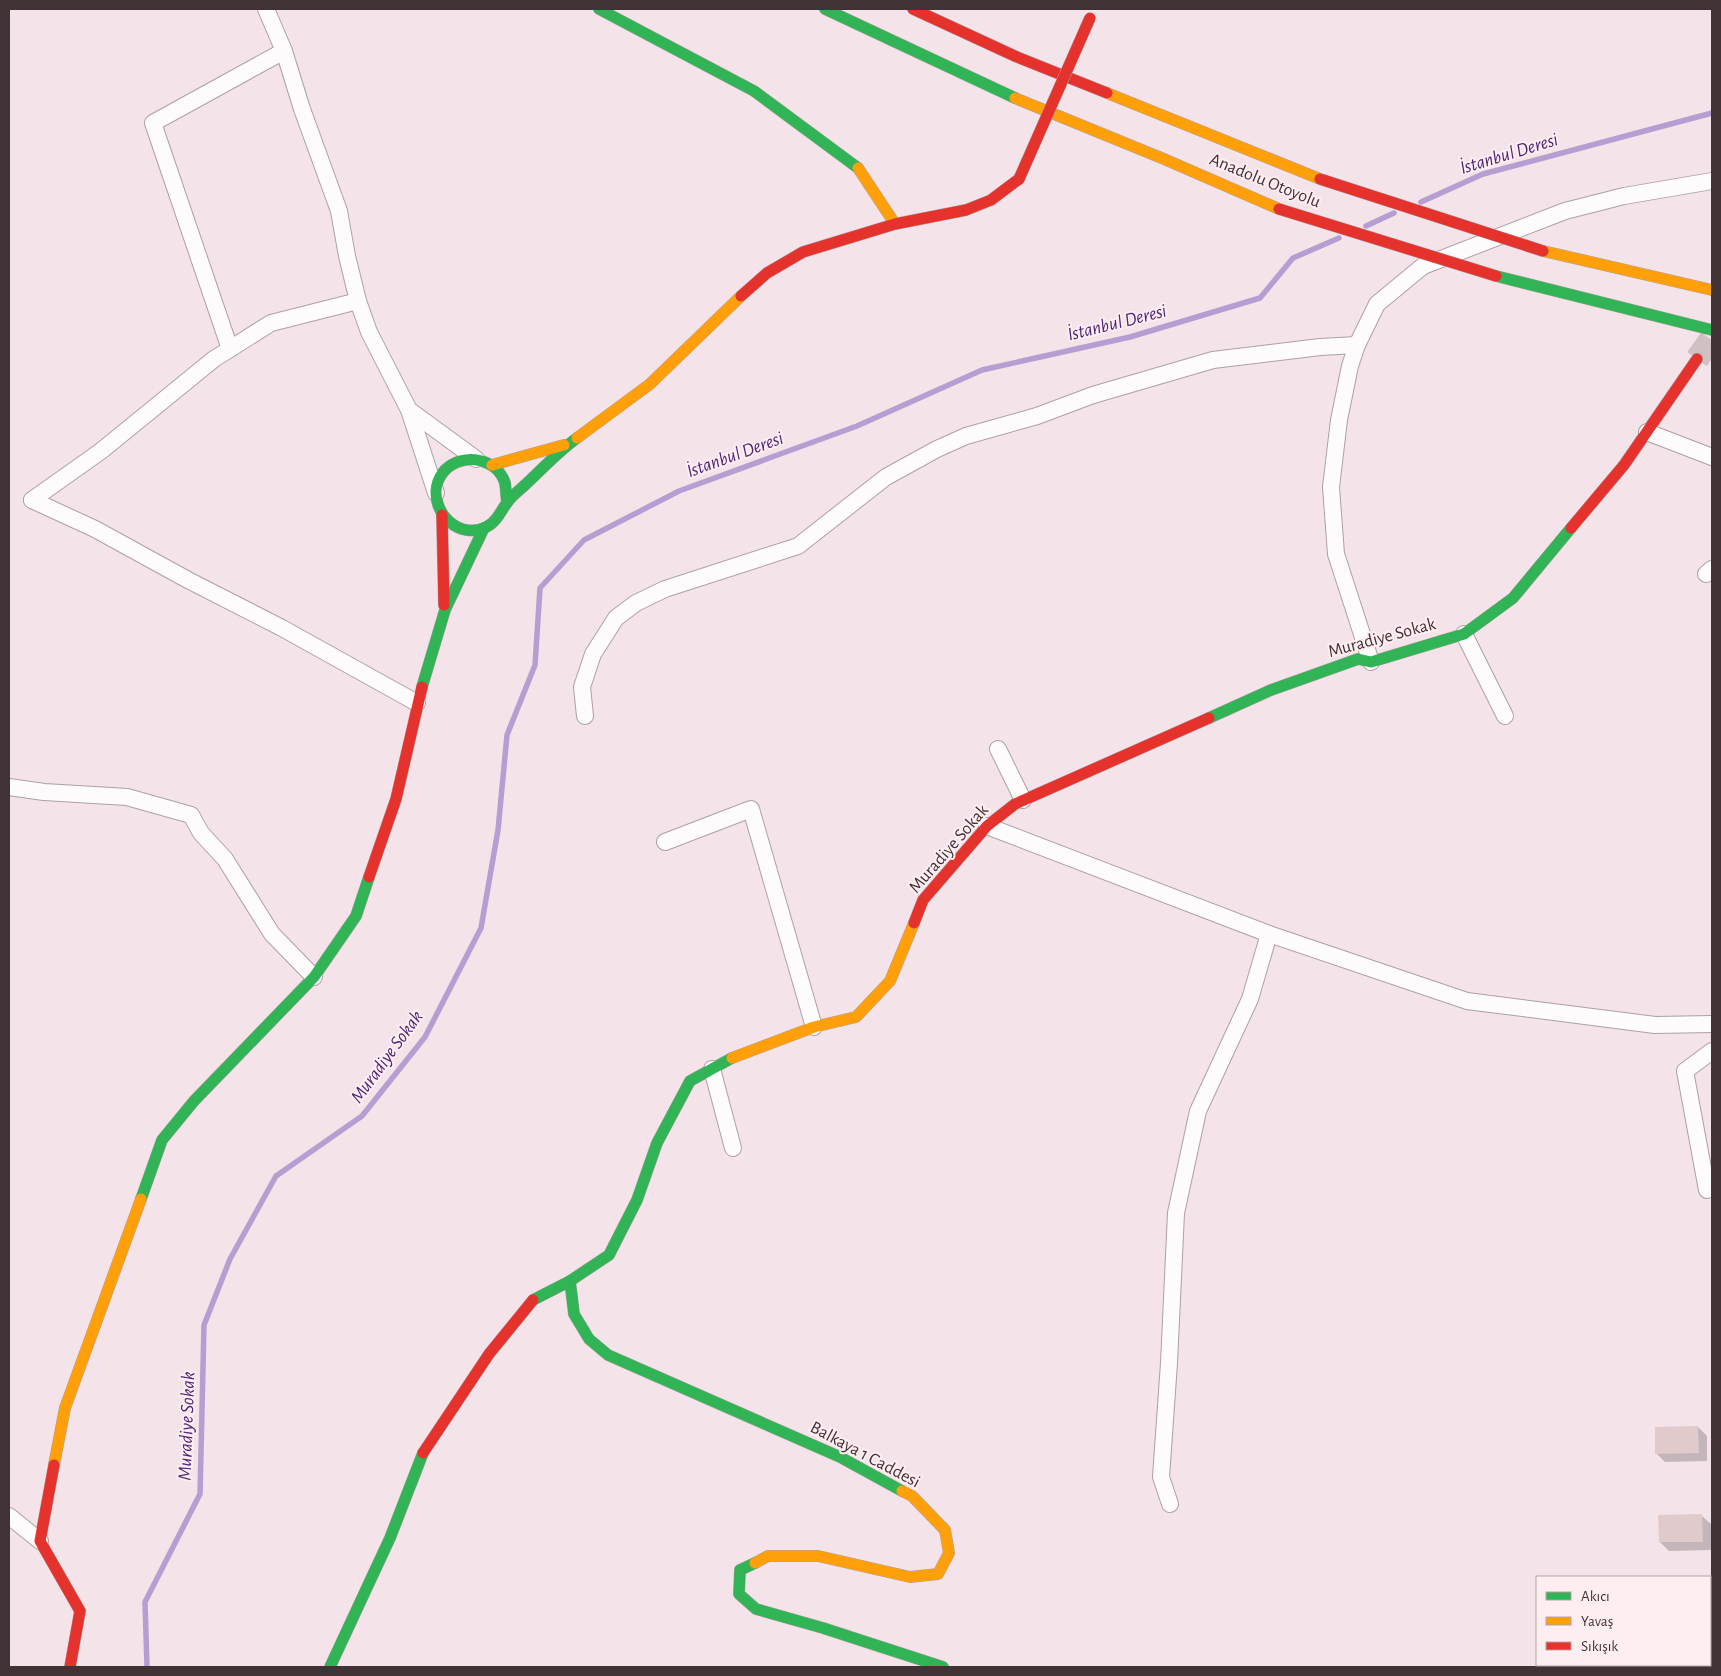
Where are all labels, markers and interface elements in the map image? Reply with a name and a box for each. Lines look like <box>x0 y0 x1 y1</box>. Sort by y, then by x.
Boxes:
water label: İstanbul Deresi <box>1458 129 1560 178</box>
street label: Anadolu Otoyolu <box>1207 151 1323 211</box>
water label: İstanbul Deresi <box>1065 301 1168 344</box>
water label: İstanbul Deresi <box>684 428 786 481</box>
street label: Muradiye Sokak <box>1326 615 1438 661</box>
street label: Muradiye Sokak <box>906 801 993 897</box>
water label: Muradiye Sokak <box>347 1007 427 1107</box>
water label: Muradiye Sokak <box>176 1371 198 1481</box>
street label: Balkaya 1 Caddesi <box>807 1418 923 1492</box>
legend <box>1536 1576 1711 1666</box>
text: Akıcı <box>1581 1589 1610 1604</box>
text: Yavaş <box>1581 1614 1613 1629</box>
text: Sıkışık <box>1581 1639 1618 1654</box>

